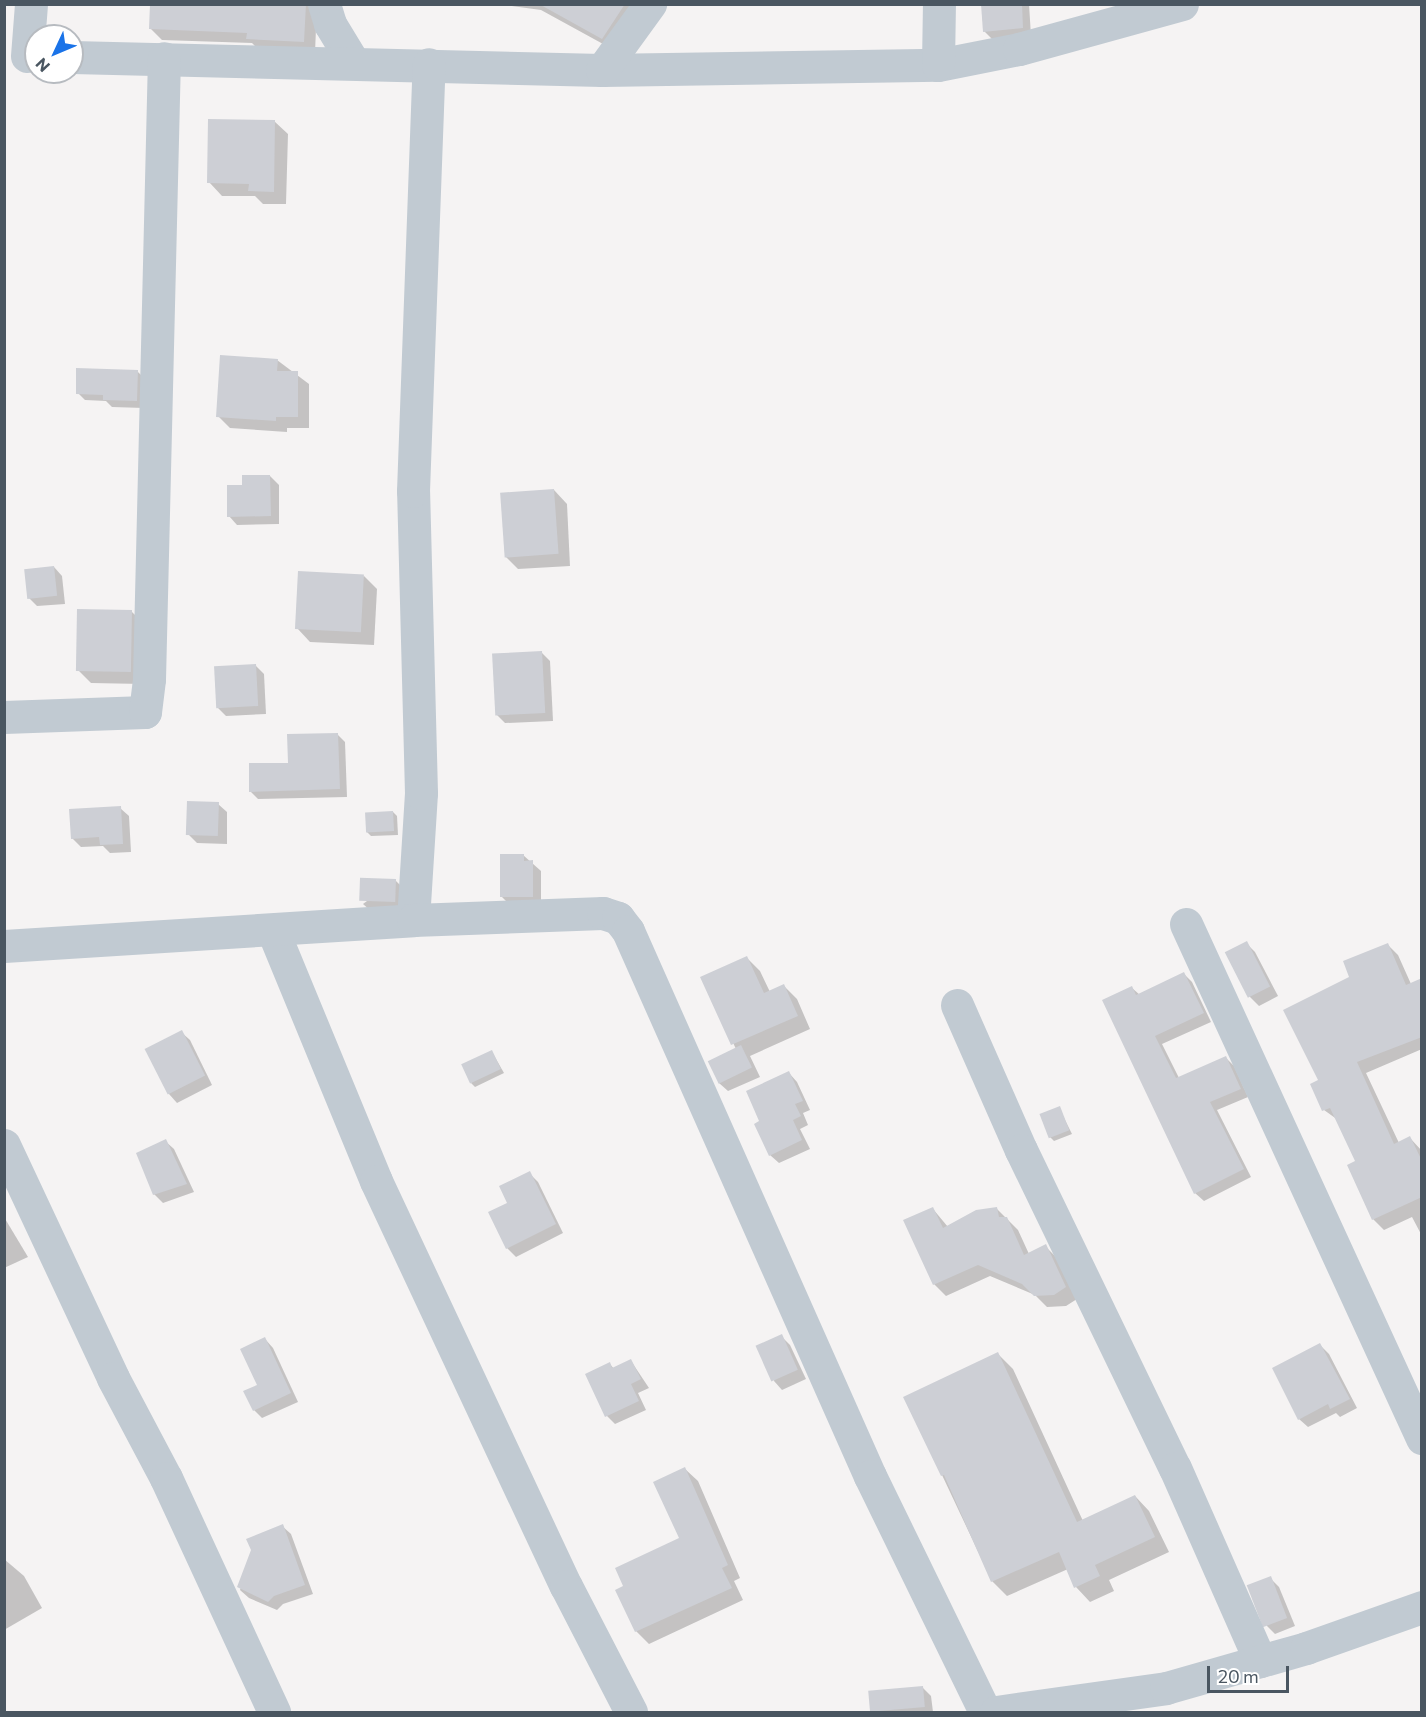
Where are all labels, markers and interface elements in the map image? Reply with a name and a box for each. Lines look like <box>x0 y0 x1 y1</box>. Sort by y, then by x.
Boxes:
north arrow <box>24 24 84 84</box>
text: N <box>31 55 53 76</box>
scale bar <box>1210 1654 1292 1692</box>
text: 20 m <box>1218 1665 1259 1687</box>

